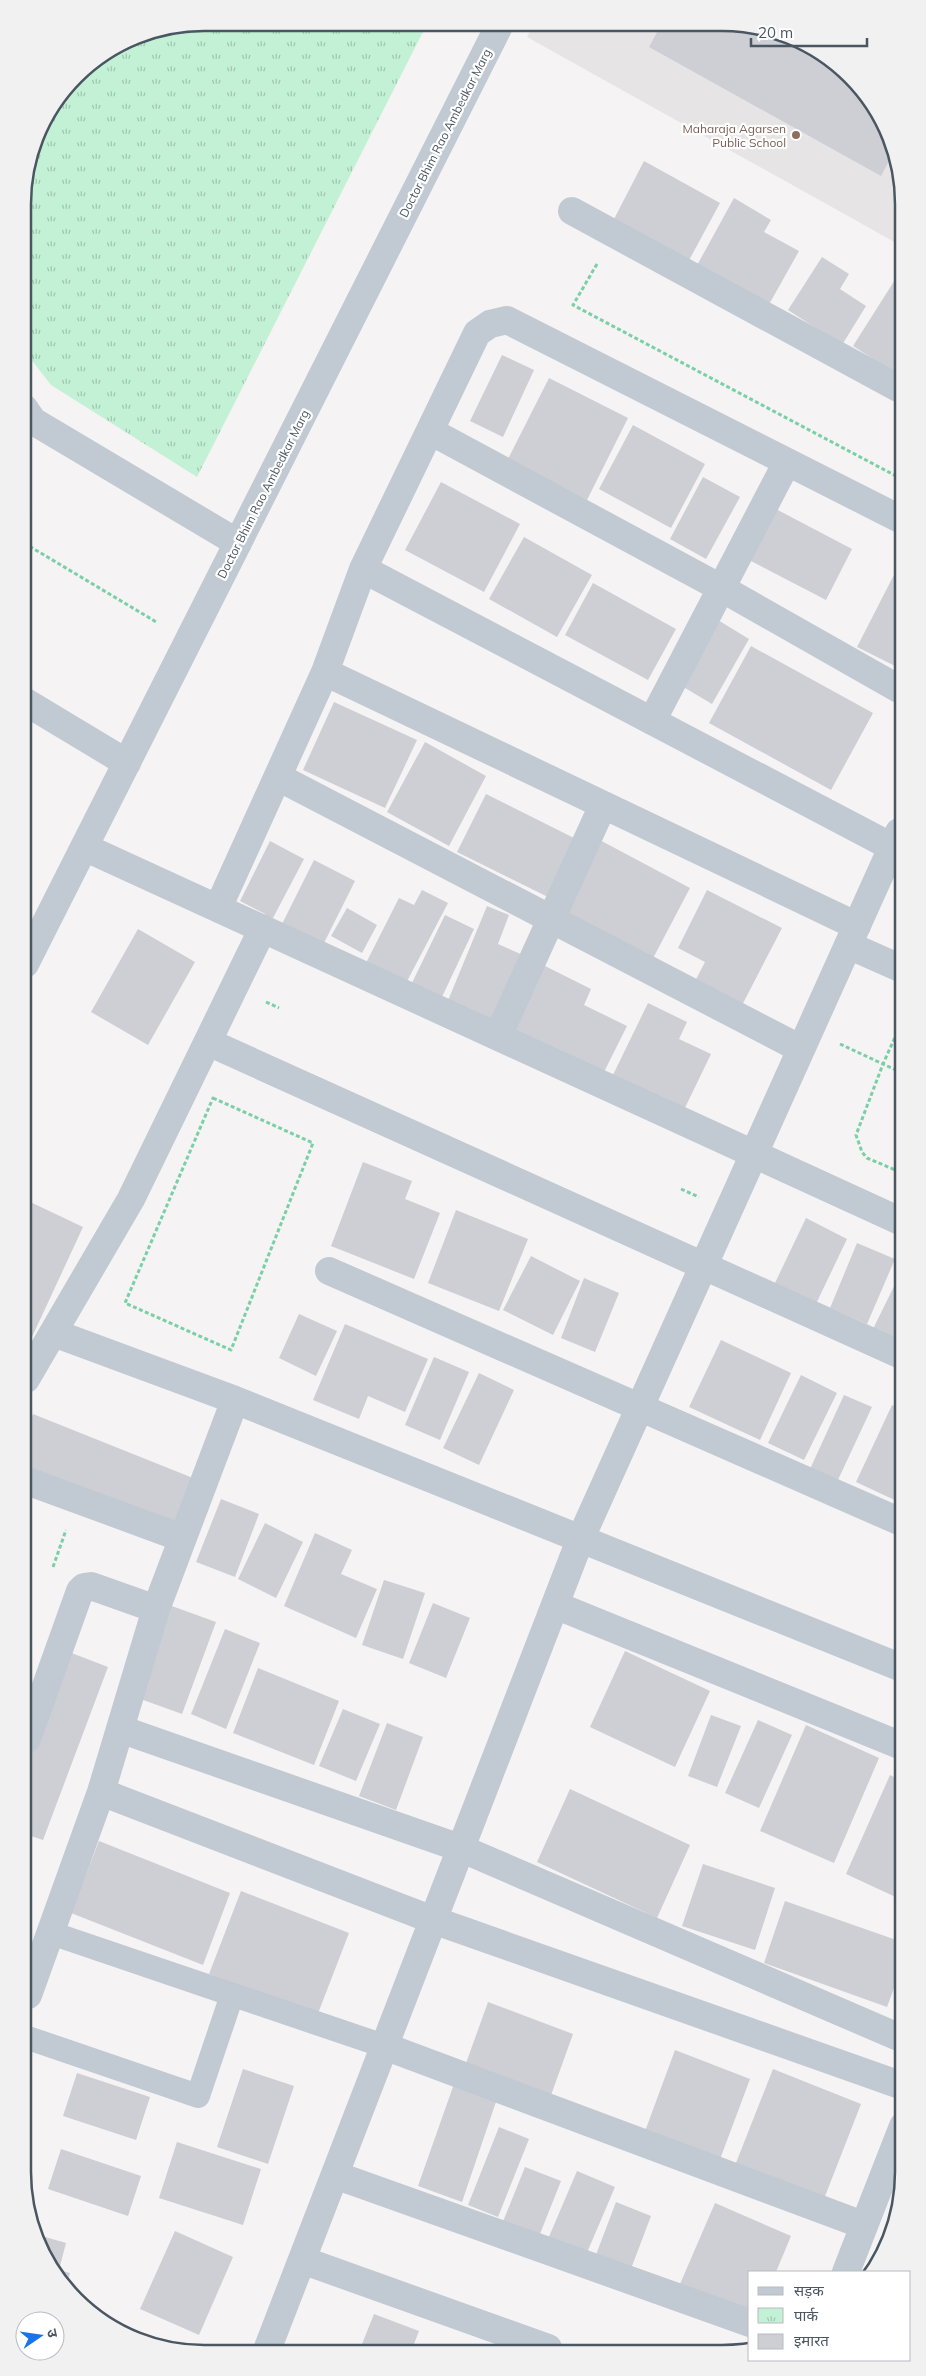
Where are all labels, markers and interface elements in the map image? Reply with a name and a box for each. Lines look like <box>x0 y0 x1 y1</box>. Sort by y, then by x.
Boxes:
scale bar <box>751 15 867 47</box>
text: 20 m <box>758 23 793 42</box>
street label: Doctor Bhim Rao Ambedkar Marg <box>396 46 494 220</box>
place label: Maharaja Agarsen Public School <box>683 121 786 150</box>
marker: Maharaja Agarsen Public School <box>790 129 802 141</box>
street label: Doctor Bhim Rao Ambedkar Marg <box>214 407 312 581</box>
legend <box>748 2271 911 2361</box>
text: सड़क <box>794 2281 824 2300</box>
text: पार्क <box>794 2306 818 2325</box>
north arrow <box>15 2311 65 2361</box>
text: उ <box>43 2327 63 2340</box>
text: इमारत <box>794 2331 829 2350</box>

